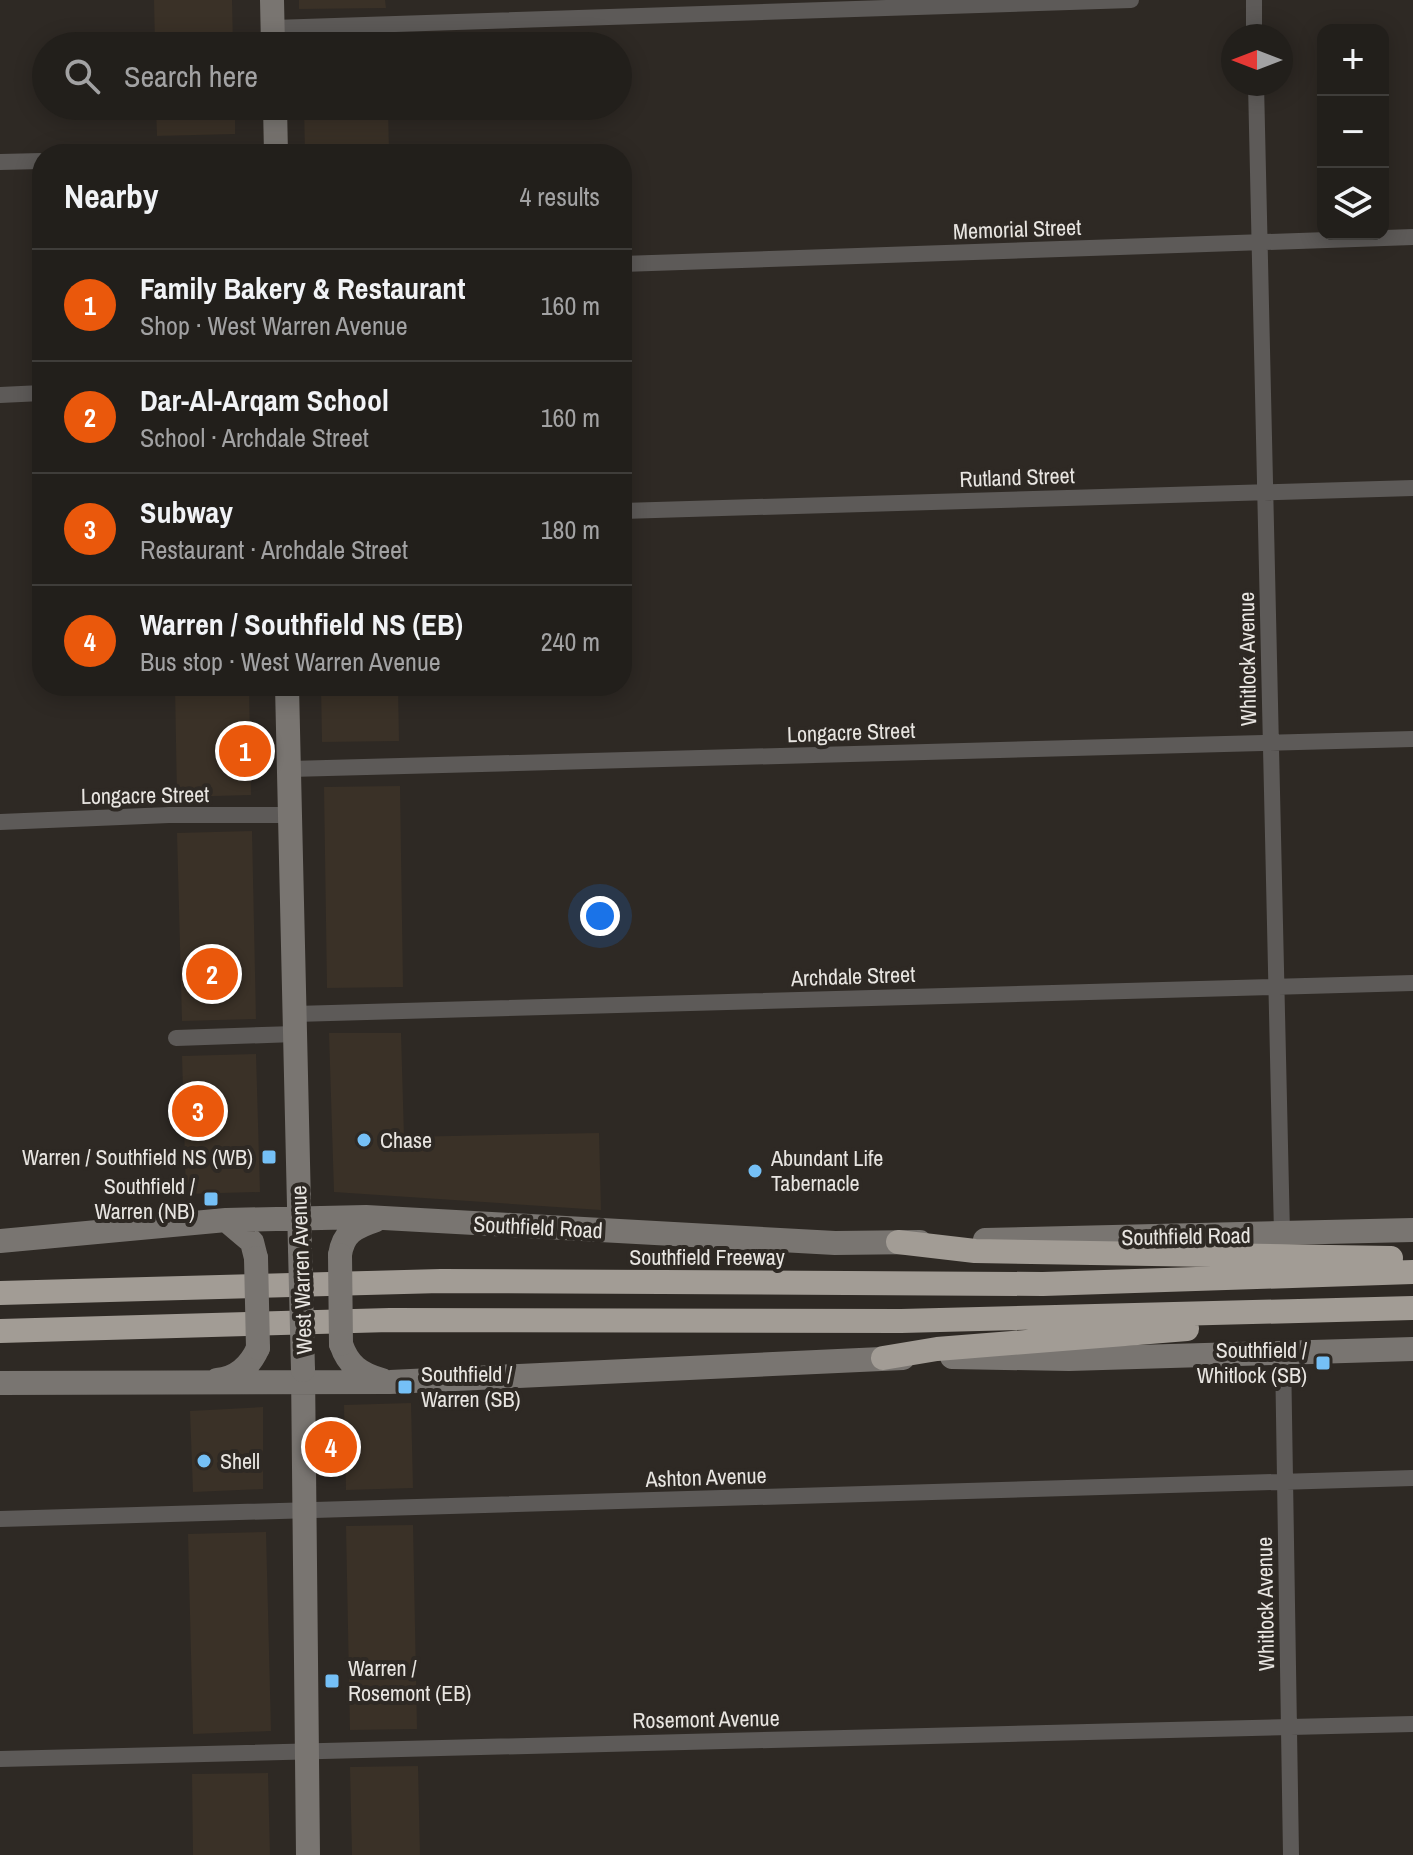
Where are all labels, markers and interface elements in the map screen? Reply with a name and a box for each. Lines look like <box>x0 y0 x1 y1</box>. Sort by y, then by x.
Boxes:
north arrow <box>1221 24 1293 96</box>
map controls <box>1317 24 1389 240</box>
button: + <box>1317 24 1389 96</box>
search box <box>32 32 632 120</box>
icon: search <box>60 54 104 98</box>
text: Search here <box>124 56 258 96</box>
button: − <box>1317 96 1389 168</box>
button: layers <box>1317 168 1389 240</box>
text: Nearby <box>64 173 159 219</box>
text: 4 results <box>519 179 600 214</box>
street label: Memorial Street <box>952 212 1082 246</box>
text: Family Bakery & Restaurant <box>140 268 466 308</box>
text: 1 <box>84 288 96 323</box>
text: 160 m <box>541 288 600 323</box>
text: Shop · West Warren Avenue <box>140 308 408 343</box>
text: Dar-Al-Arqam School <box>140 380 389 420</box>
text: 2 <box>84 400 96 435</box>
text: 160 m <box>541 400 600 435</box>
text: School · Archdale Street <box>140 420 369 455</box>
street label: Rutland Street <box>959 460 1075 494</box>
text: Subway <box>140 492 233 532</box>
text: 3 <box>84 512 96 547</box>
text: 180 m <box>541 512 600 547</box>
text: Restaurant · Archdale Street <box>140 532 408 567</box>
street label: Whitlock Avenue <box>1231 592 1263 726</box>
text: Warren / Southfield NS (EB) <box>140 604 463 644</box>
text: 4 <box>84 624 96 659</box>
text: 240 m <box>541 624 600 659</box>
text: Bus stop · West Warren Avenue <box>140 644 441 679</box>
street label: Longacre Street <box>786 715 916 749</box>
pin: 1 <box>219 721 271 781</box>
street label: Longacre Street <box>81 779 209 811</box>
your location <box>580 896 620 936</box>
pin: 2 <box>186 944 238 1004</box>
street label: Archdale Street <box>789 959 916 993</box>
pin: 3 <box>172 1081 224 1141</box>
place label: Chase <box>380 1125 432 1155</box>
marker: Chase <box>355 1131 373 1149</box>
place label: Warren / Southfield NS (WB) <box>22 1142 253 1172</box>
place label: Abundant Life Tabernacle <box>770 1143 883 1198</box>
marker: Warren / Southfield NS (WB) <box>260 1148 278 1166</box>
marker: Abundant Life Tabernacle <box>746 1162 764 1180</box>
place label: Southfield / Warren (NB) <box>94 1171 196 1226</box>
street label: West Warren Avenue <box>283 1185 319 1355</box>
marker: Southfield / Warren (NB) <box>202 1190 220 1208</box>
street label: Southfield Road <box>473 1209 603 1245</box>
street label: Southfield Road <box>1121 1220 1251 1252</box>
street label: Southfield Freeway <box>629 1242 785 1272</box>
place label: Southfield / Whitlock (SB) <box>1197 1335 1308 1390</box>
marker: Southfield / Whitlock (SB) <box>1314 1354 1332 1372</box>
place label: Southfield / Warren (SB) <box>421 1359 521 1414</box>
marker: Southfield / Warren (SB) <box>396 1378 414 1396</box>
pin: 4 <box>305 1417 357 1477</box>
place label: Shell <box>220 1446 260 1476</box>
marker: Shell <box>195 1452 213 1470</box>
street label: Ashton Avenue <box>644 1460 767 1494</box>
street label: Whitlock Avenue <box>1249 1537 1281 1671</box>
place label: Warren / Rosemont (EB) <box>348 1653 471 1708</box>
marker: Warren / Rosemont (EB) <box>323 1672 341 1690</box>
street label: Rosemont Avenue <box>632 1703 780 1735</box>

